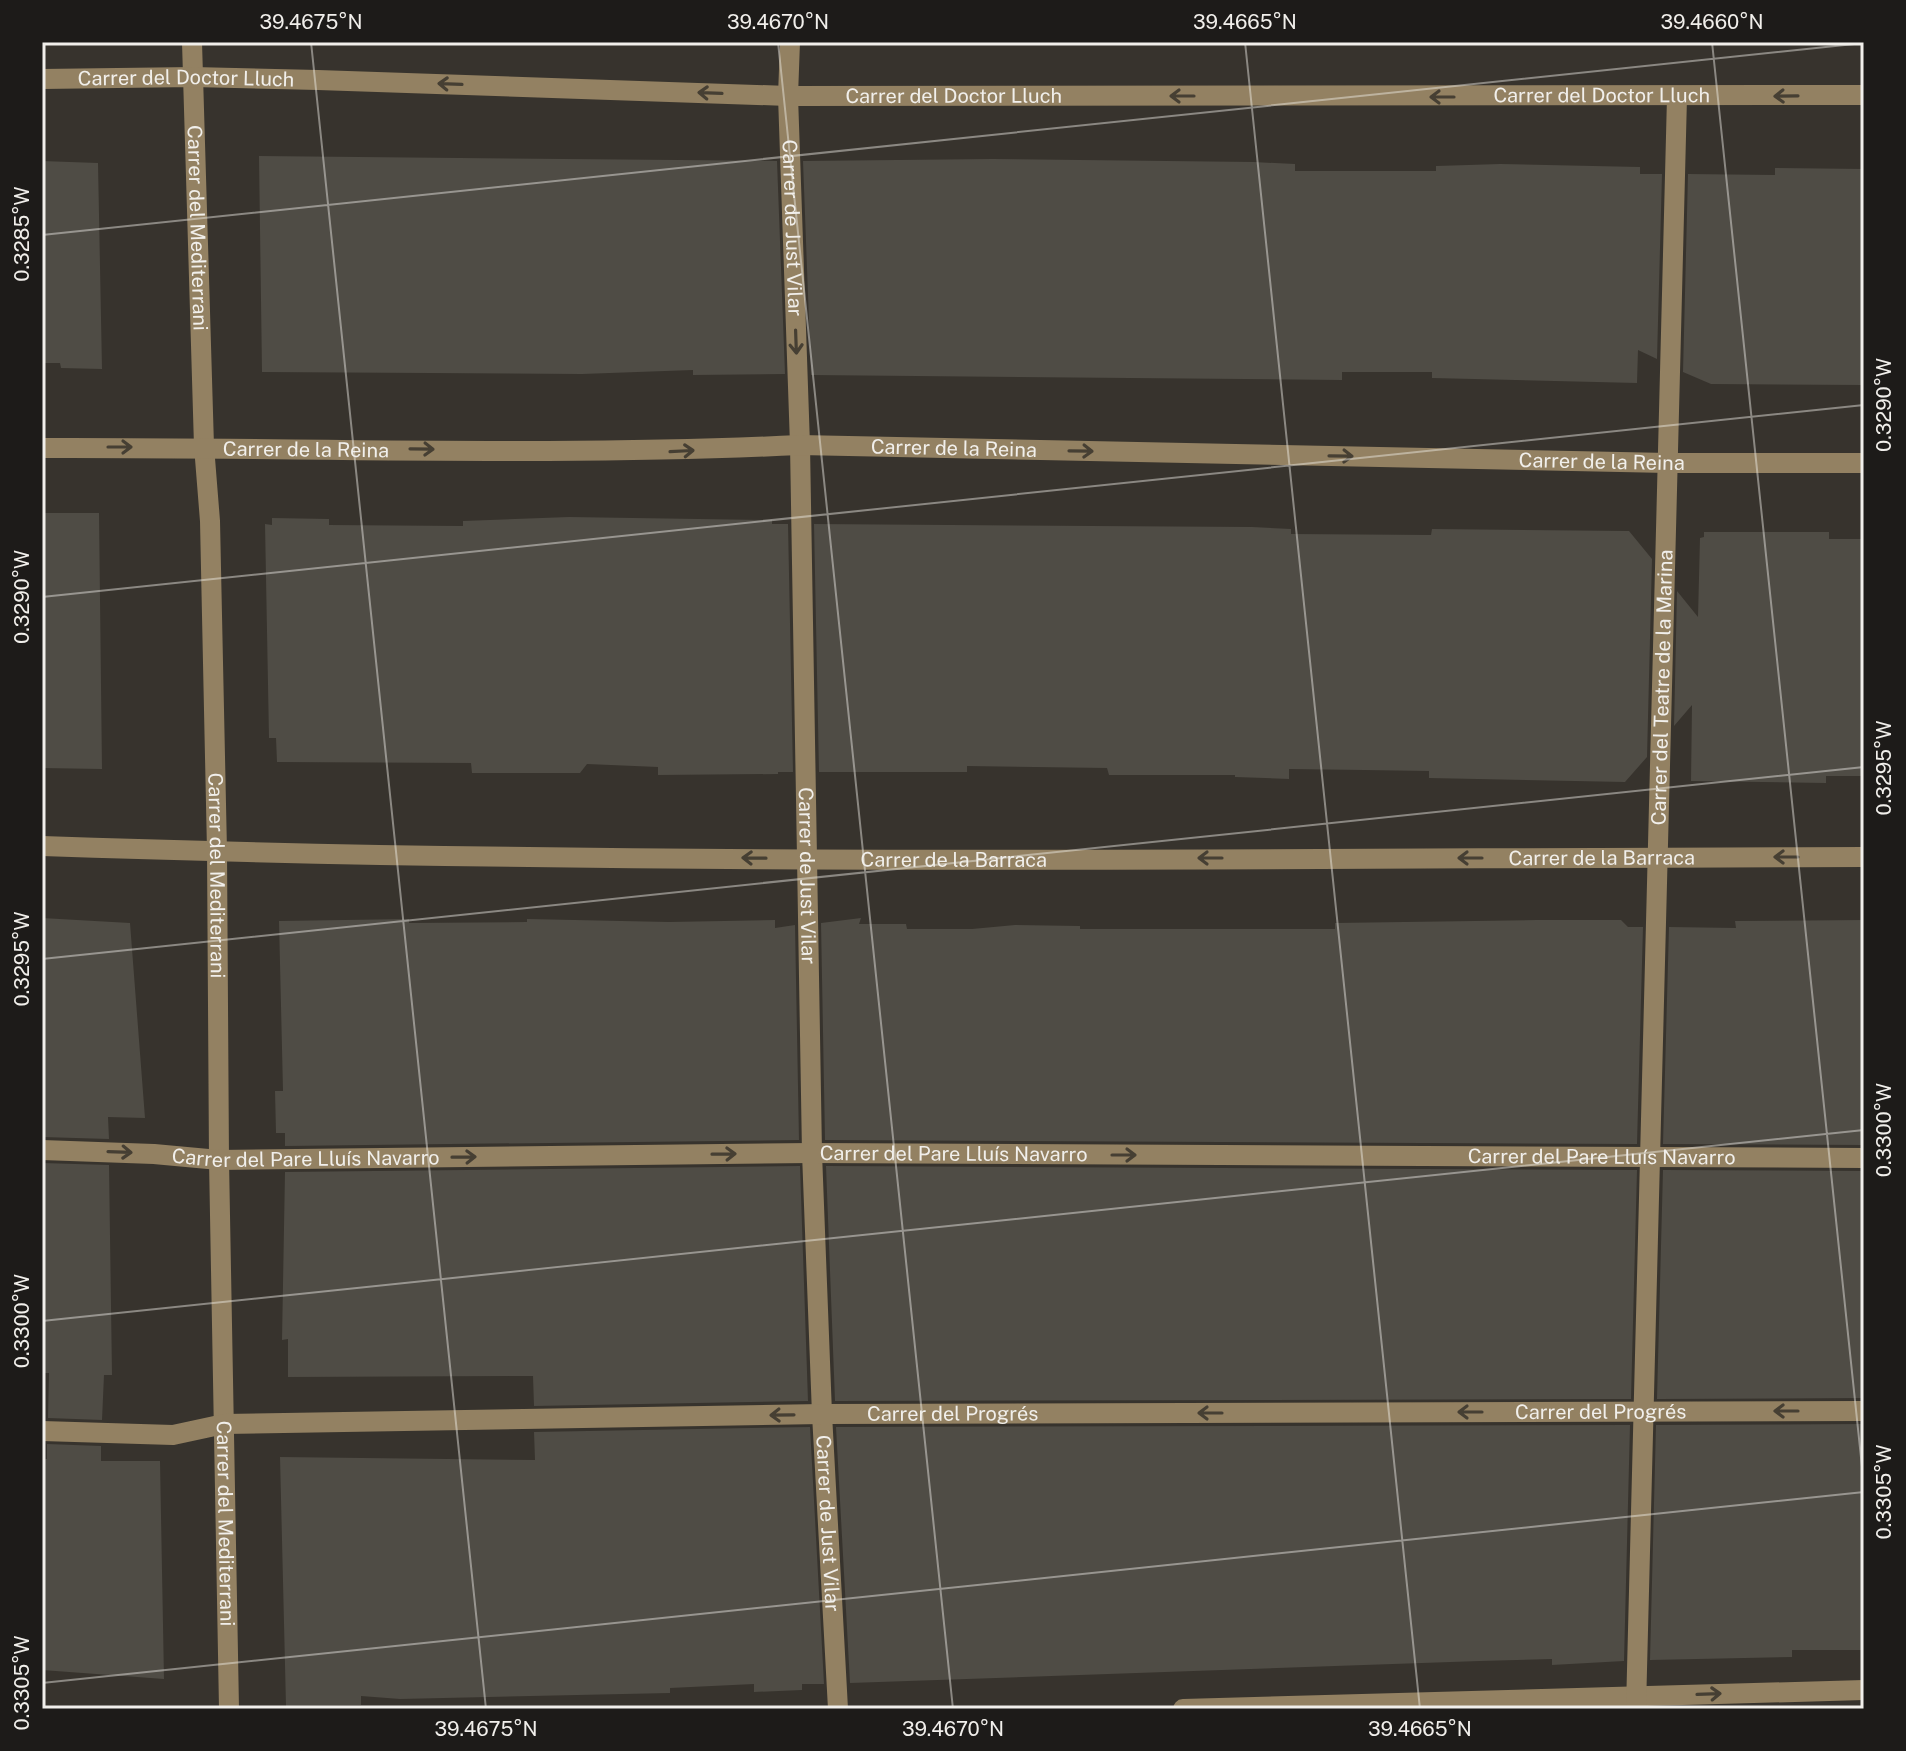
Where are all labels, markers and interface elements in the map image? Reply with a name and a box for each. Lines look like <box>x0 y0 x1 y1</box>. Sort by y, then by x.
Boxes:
text: 39.4675°N <box>259 10 363 34</box>
text: 39.4670°N <box>727 10 829 34</box>
text: 39.4665°N <box>1193 10 1297 34</box>
text: 39.4660°N <box>1660 10 1764 34</box>
street label: Carrer del Doctor Lluch <box>78 65 295 91</box>
one-way arrow <box>437 77 464 92</box>
street label: Carrer del Doctor Lluch <box>1493 83 1710 107</box>
street label: Carrer del Doctor Lluch <box>845 84 1062 108</box>
one-way arrow <box>697 86 724 101</box>
one-way arrow <box>1169 88 1196 104</box>
one-way arrow <box>1773 88 1800 104</box>
one-way arrow <box>1429 89 1456 105</box>
street label: Carrer del Mediterrani <box>182 125 213 331</box>
street label: Carrer de Just Vilar <box>778 139 808 317</box>
text: 0.3285°W <box>10 186 34 282</box>
one-way arrow <box>789 328 804 355</box>
text: 0.3290°W <box>1872 358 1896 452</box>
street label: Carrer de la Reina <box>871 434 1037 462</box>
street label: Carrer de la Reina <box>223 437 389 462</box>
one-way arrow <box>106 439 133 455</box>
one-way arrow <box>408 441 435 457</box>
one-way arrow <box>668 443 695 458</box>
one-way arrow <box>1067 443 1094 459</box>
street label: Carrer de la Reina <box>1518 448 1685 475</box>
one-way arrow <box>1327 449 1354 464</box>
street label: Carrer del Teatre de la Marina <box>1646 549 1677 826</box>
text: 0.3290°W <box>10 550 34 644</box>
text: 0.3295°W <box>1872 721 1896 815</box>
street label: Carrer del Mediterrani <box>203 772 230 979</box>
street label: Carrer de Just Vilar <box>794 787 821 965</box>
street label: Carrer de la Barraca <box>1509 845 1695 870</box>
street label: Carrer de la Barraca <box>861 848 1047 872</box>
one-way arrow <box>1773 849 1800 865</box>
one-way arrow <box>741 850 768 866</box>
one-way arrow <box>1197 850 1224 866</box>
one-way arrow <box>1457 850 1484 865</box>
text: 0.3295°W <box>10 912 34 1006</box>
text: 0.3300°W <box>1872 1083 1896 1177</box>
street label: Carrer del Pare Lluís Navarro <box>820 1141 1088 1166</box>
street label: Carrer del Pare Lluís Navarro <box>171 1144 440 1172</box>
street label: Carrer del Pare Lluís Navarro <box>1468 1144 1736 1169</box>
one-way arrow <box>106 1145 133 1160</box>
one-way arrow <box>710 1146 737 1162</box>
one-way arrow <box>1110 1147 1137 1163</box>
one-way arrow <box>450 1150 477 1165</box>
text: 0.3300°W <box>10 1274 34 1368</box>
street label: Carrer del Progrés <box>1515 1400 1686 1424</box>
street label: Carrer del Progrés <box>867 1401 1038 1426</box>
one-way arrow <box>1773 1403 1800 1419</box>
one-way arrow <box>1457 1404 1484 1420</box>
one-way arrow <box>1197 1405 1224 1421</box>
one-way arrow <box>769 1407 796 1423</box>
street label: Carrer del Mediterrani <box>212 1420 239 1627</box>
street label: Carrer de Just Vilar <box>811 1434 845 1612</box>
text: 0.3305°W <box>1872 1444 1896 1540</box>
text: 0.3305°W <box>10 1635 34 1731</box>
one-way arrow <box>1695 1686 1722 1701</box>
text: 39.4675°N <box>434 1717 538 1741</box>
text: 39.4670°N <box>902 1717 1004 1741</box>
text: 39.4665°N <box>1368 1717 1472 1741</box>

